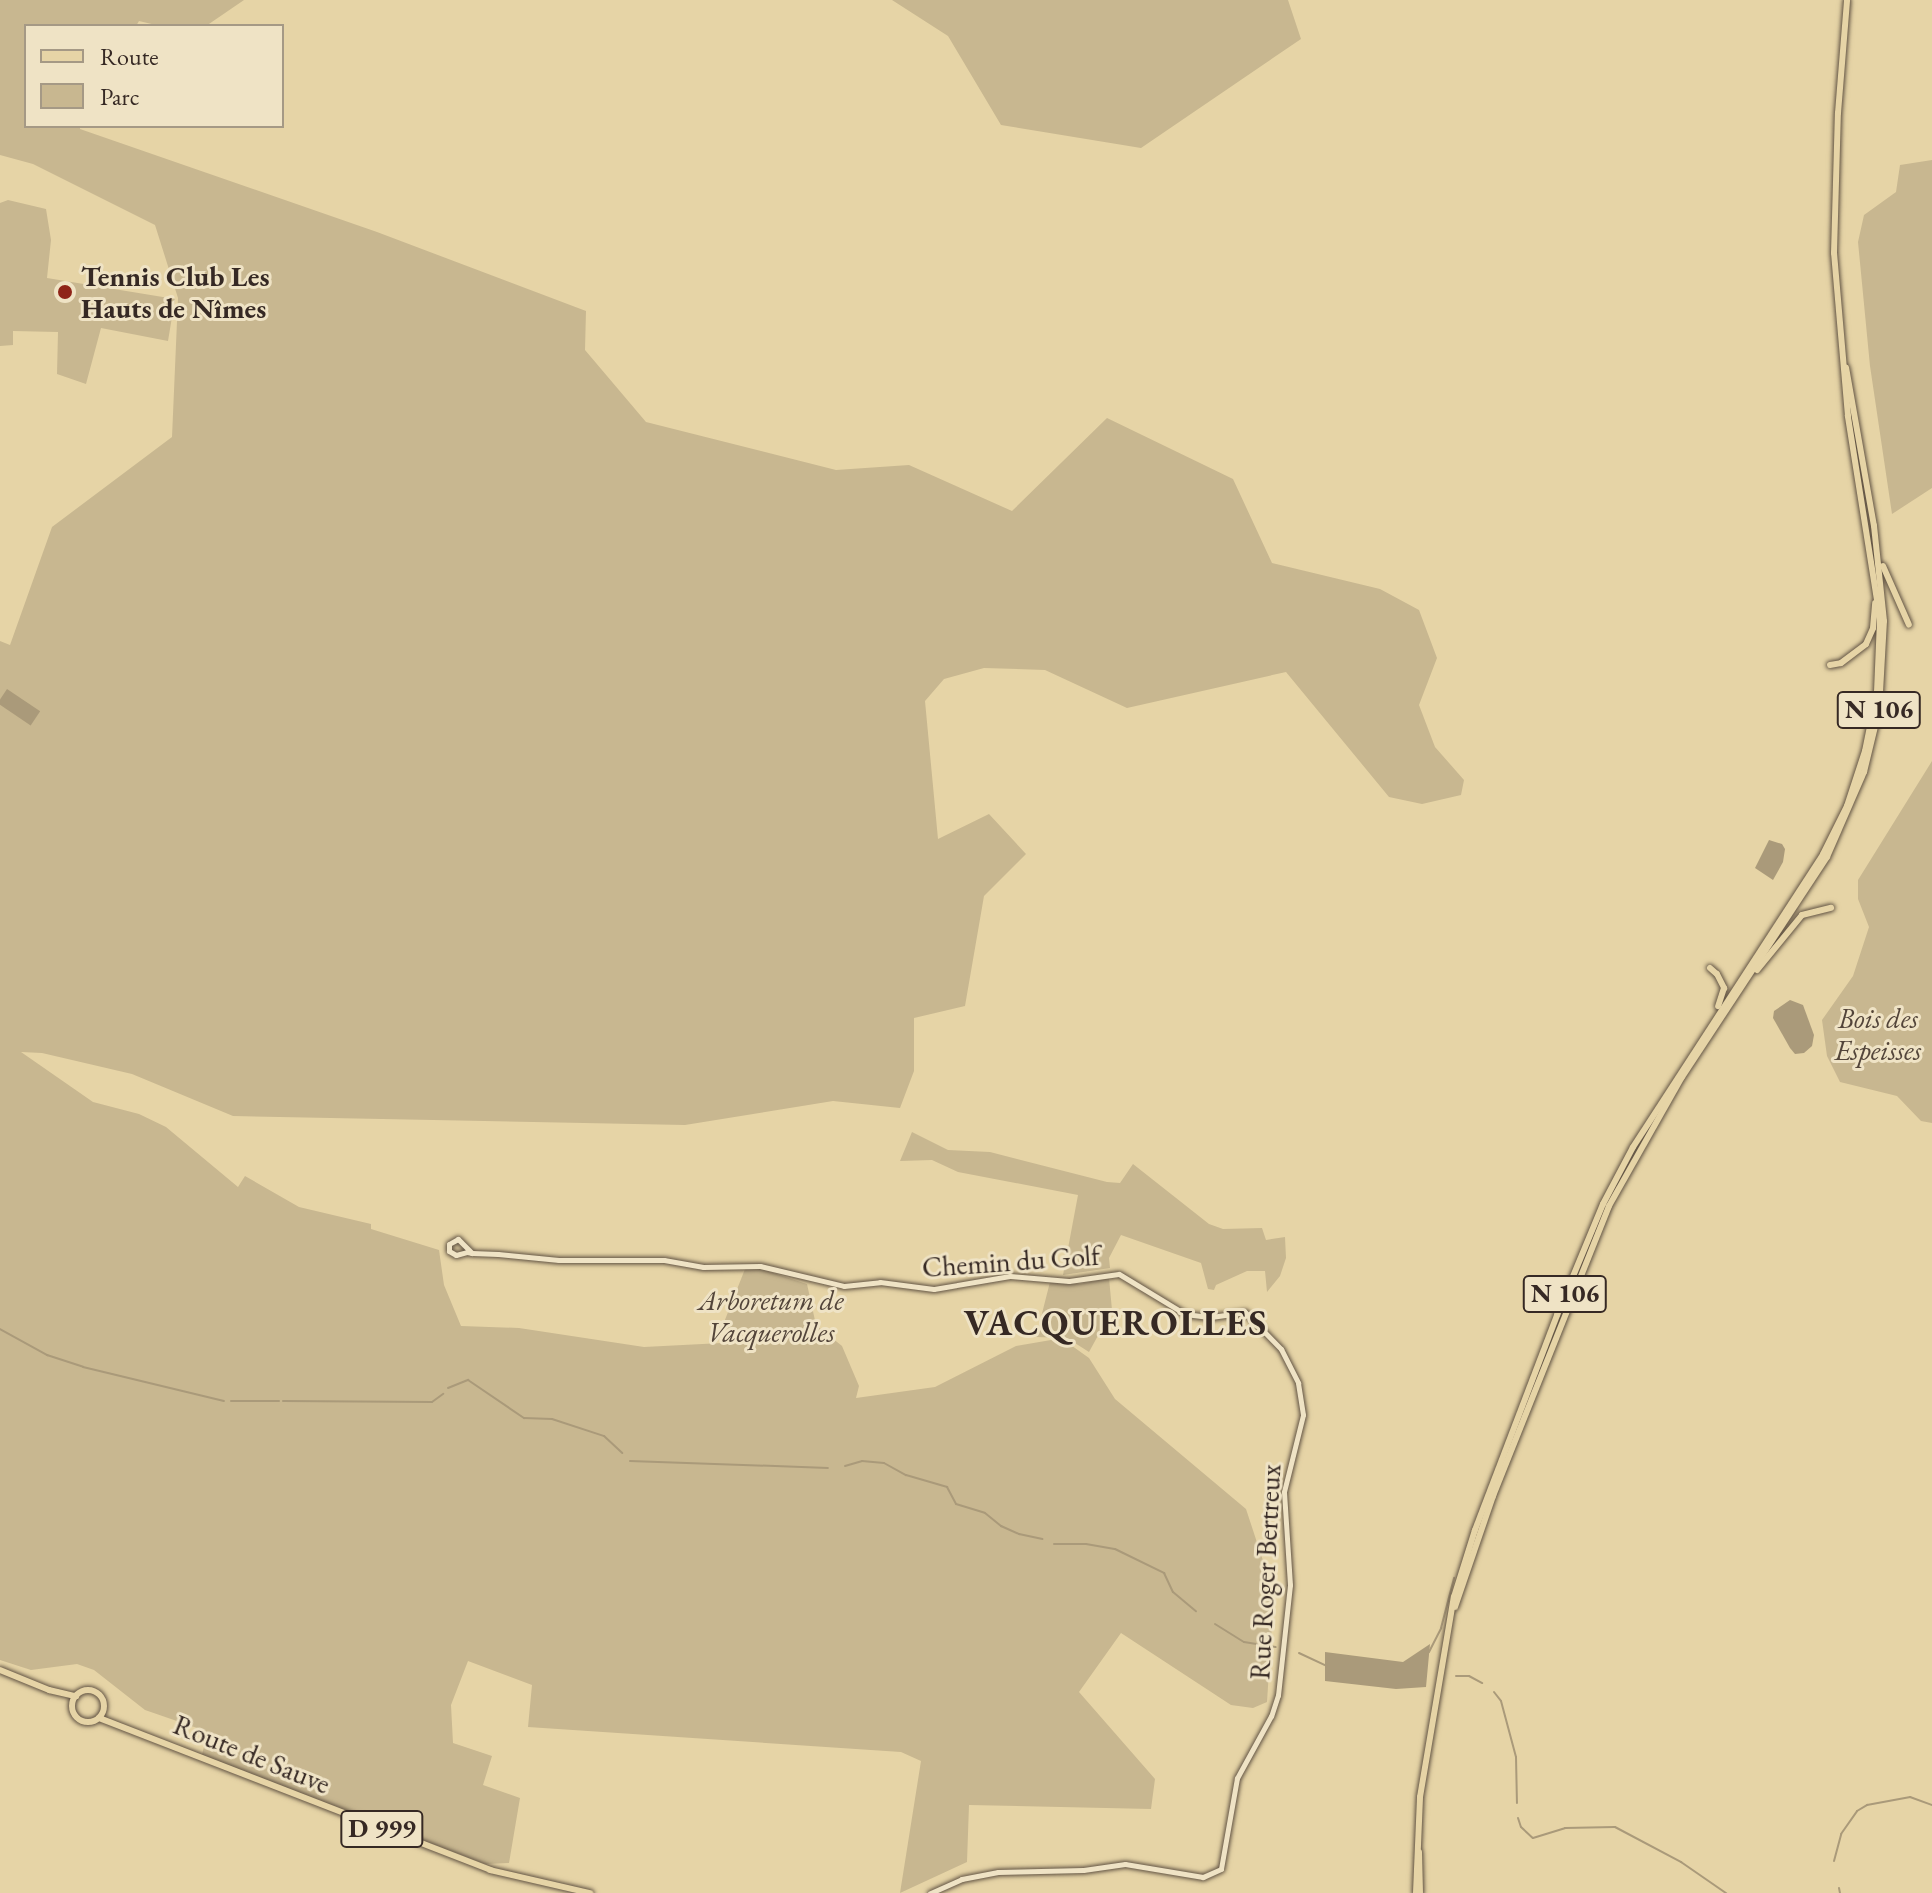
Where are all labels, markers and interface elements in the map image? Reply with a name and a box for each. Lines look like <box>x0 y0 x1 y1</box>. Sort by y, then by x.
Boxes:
legend <box>24 24 284 128</box>
text: Route <box>100 41 159 72</box>
text: Parc <box>100 81 139 112</box>
place label: Tennis Club Les Hauts de Nîmes <box>81 259 270 325</box>
marker: Tennis Club Les Hauts de Nîmes <box>56 283 74 301</box>
road number: N 106 <box>1835 688 1923 732</box>
park label: Bois des Espeisses <box>1835 1001 1921 1067</box>
street label: Chemin du Golf <box>921 1238 1101 1284</box>
road number: N 106 <box>1521 1272 1609 1316</box>
park label: Arboretum de Vacquerolles <box>698 1283 844 1349</box>
district label: VACQUEROLLES <box>964 1301 1268 1345</box>
street label: Rue Roger Bertreux <box>1243 1463 1287 1681</box>
street label: Route de Sauve <box>169 1707 335 1801</box>
road number: D 999 <box>340 1807 424 1851</box>

